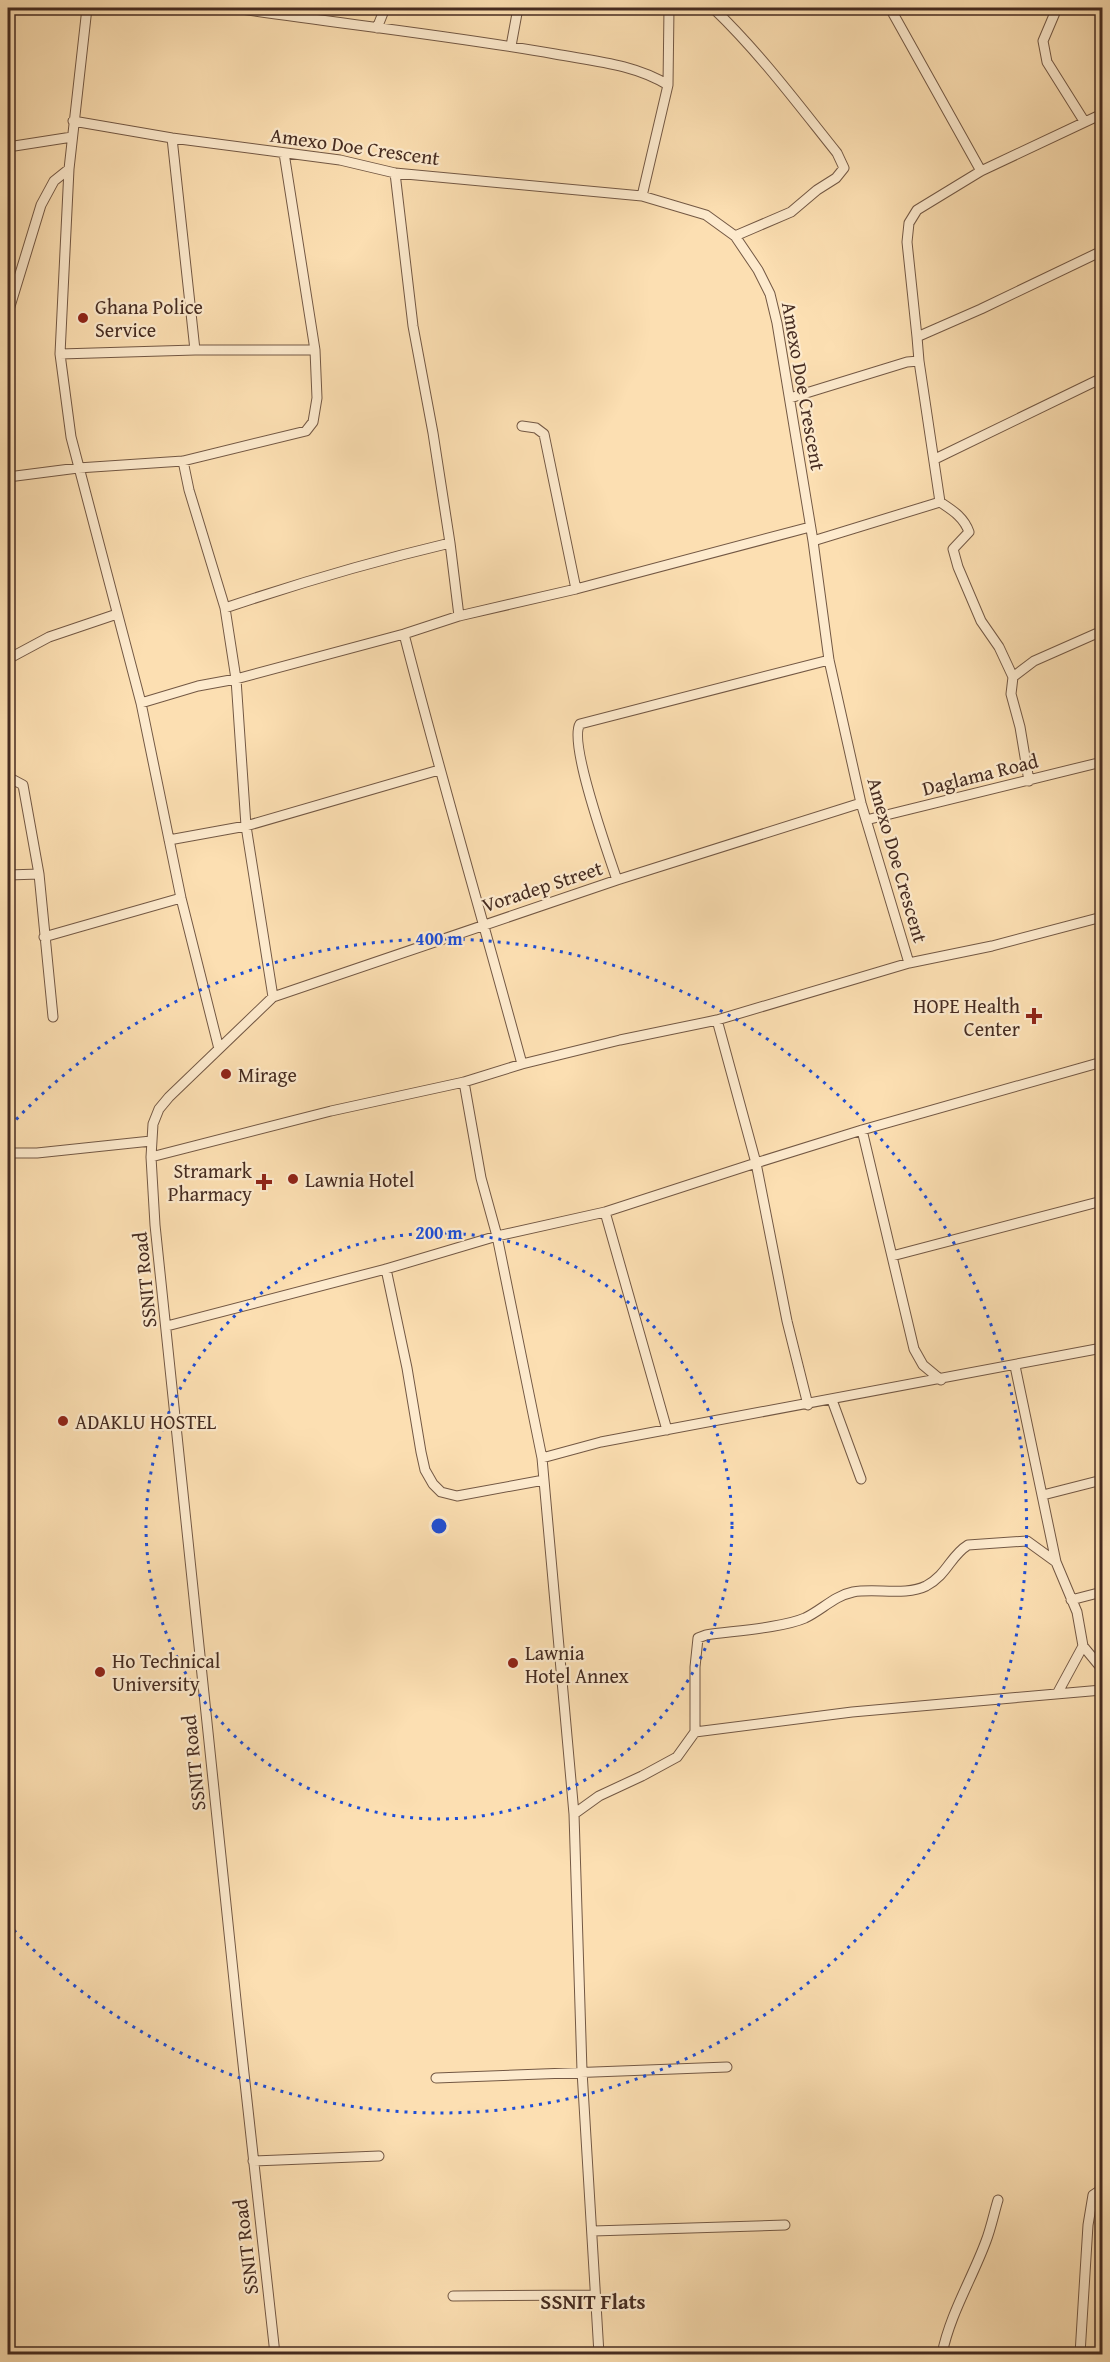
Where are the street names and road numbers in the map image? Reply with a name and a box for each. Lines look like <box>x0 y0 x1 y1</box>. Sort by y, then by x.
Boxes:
street label: Amexo Doe Crescent <box>268 120 442 172</box>
street label: Amexo Doe Crescent <box>775 299 833 473</box>
street label: Daglama Road <box>919 745 1041 802</box>
street label: Amexo Doe Crescent <box>861 774 935 946</box>
street label: Voradep Street <box>478 853 606 919</box>
street label: SSNIT Road <box>125 1230 163 1329</box>
street label: SSNIT Road <box>174 1713 212 1812</box>
street label: SSNIT Road <box>225 2197 265 2297</box>

